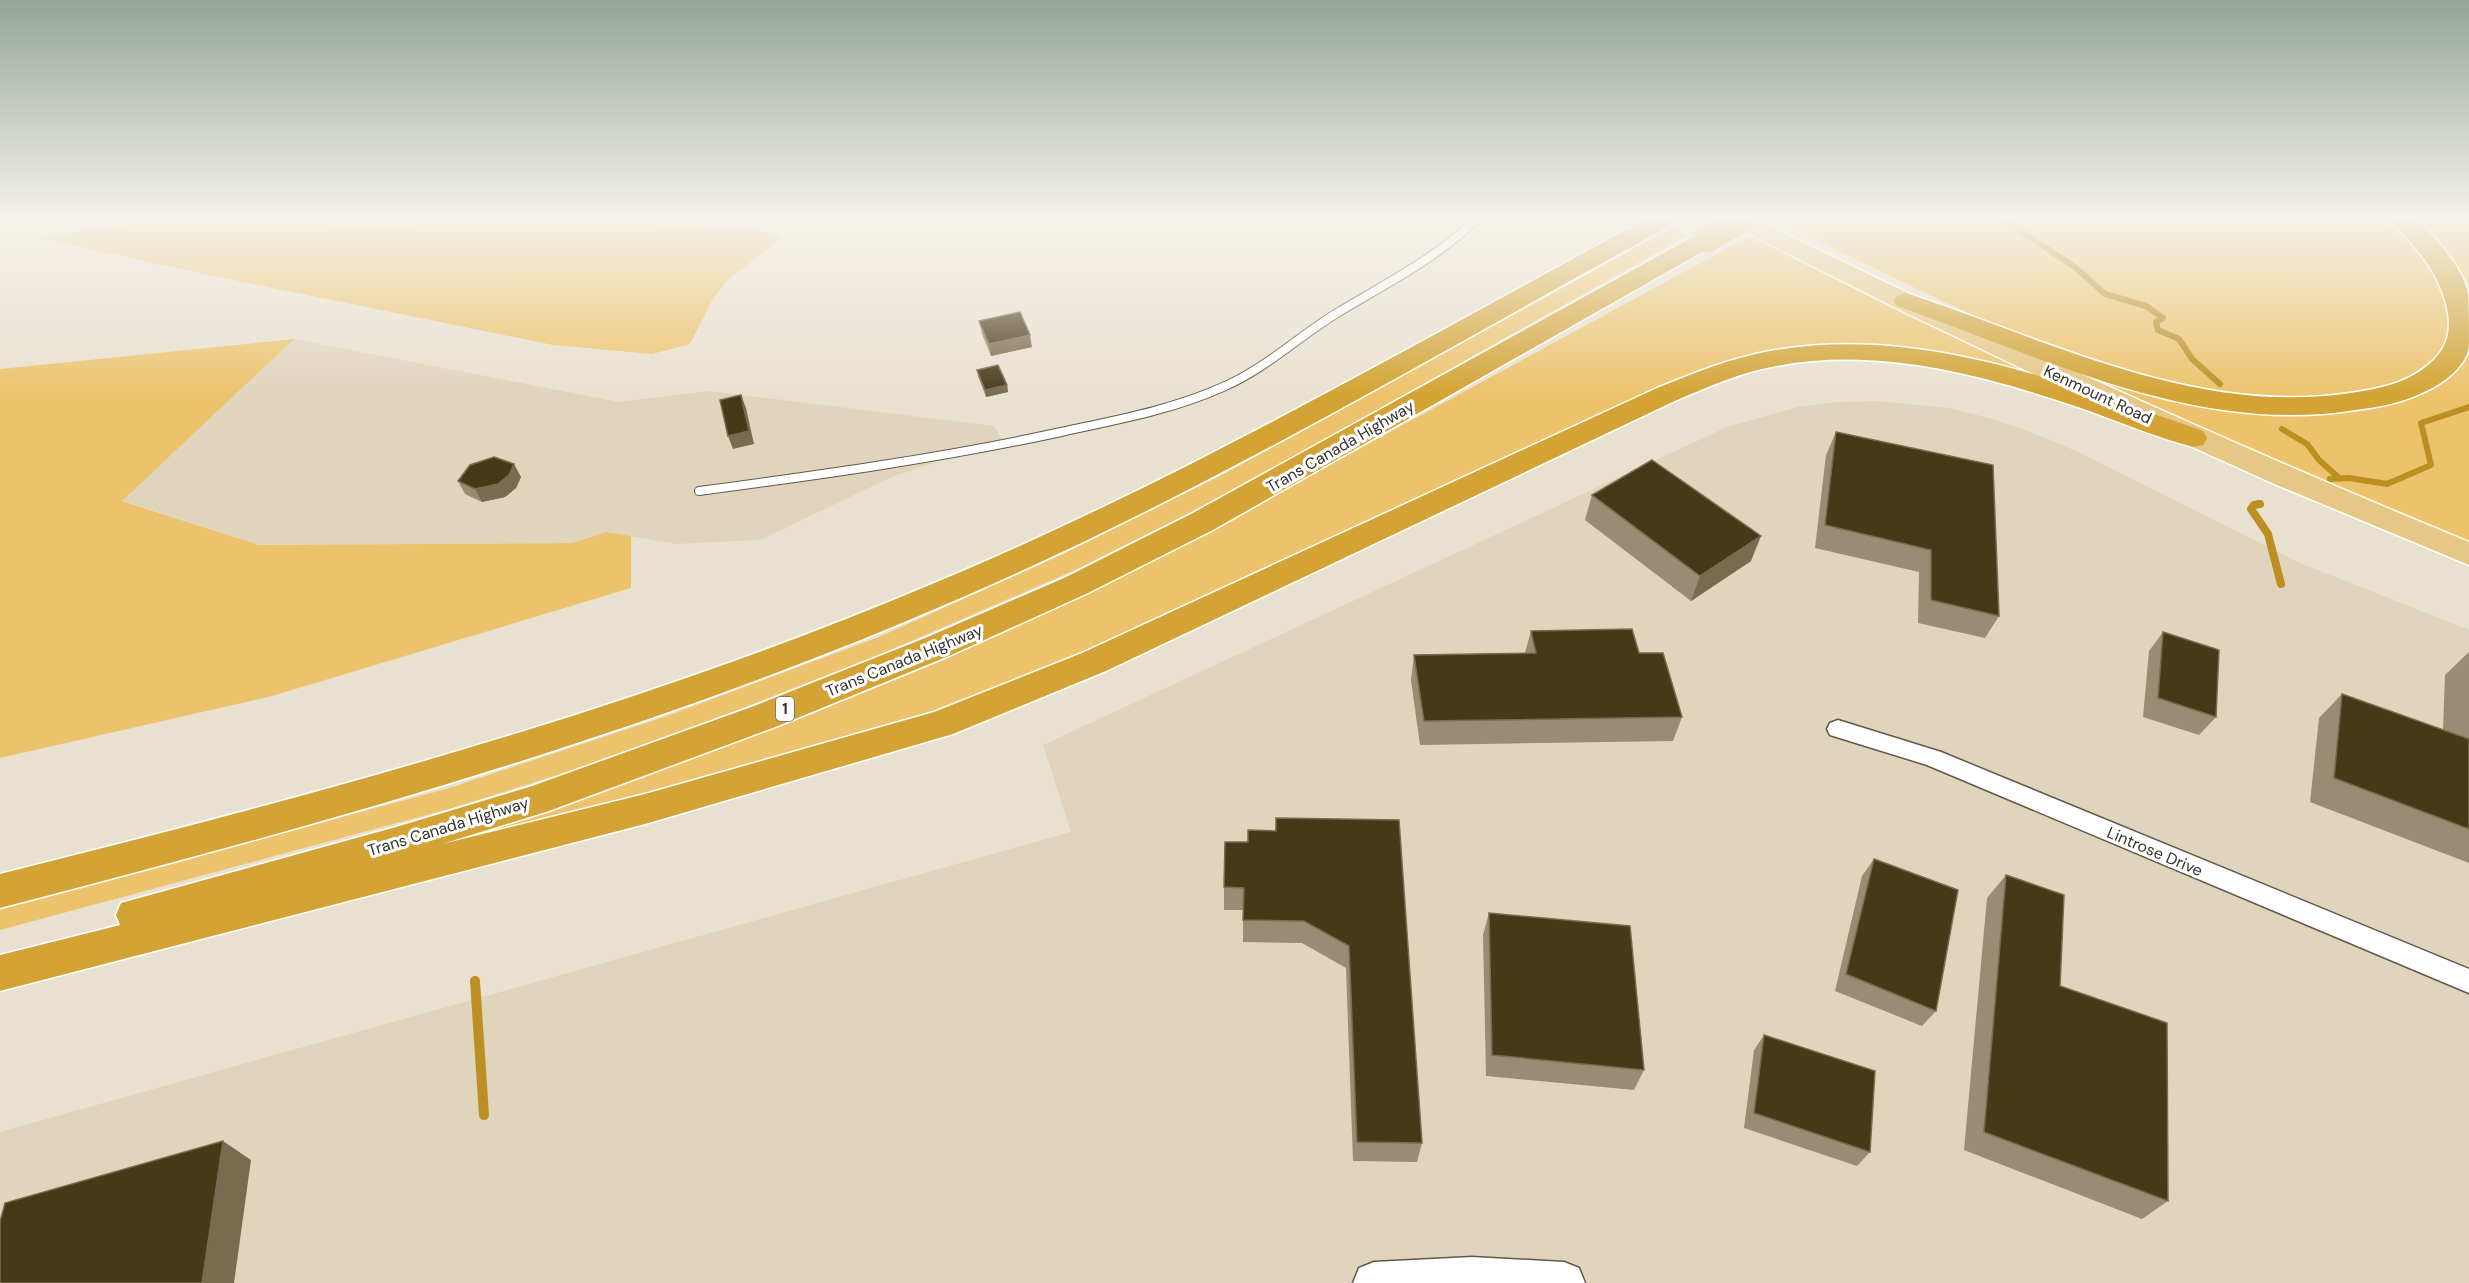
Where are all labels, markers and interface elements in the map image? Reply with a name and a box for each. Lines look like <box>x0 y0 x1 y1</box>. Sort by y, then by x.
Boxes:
street label: Kenmount Road <box>2040 360 2155 429</box>
street label: Trans Canada Highway <box>1263 395 1418 497</box>
street label: Trans Canada Highway <box>823 619 986 702</box>
road number: 1 <box>776 697 794 721</box>
street label: Trans Canada Highway <box>365 792 531 861</box>
street label: Lintrose Drive <box>2104 822 2206 881</box>

